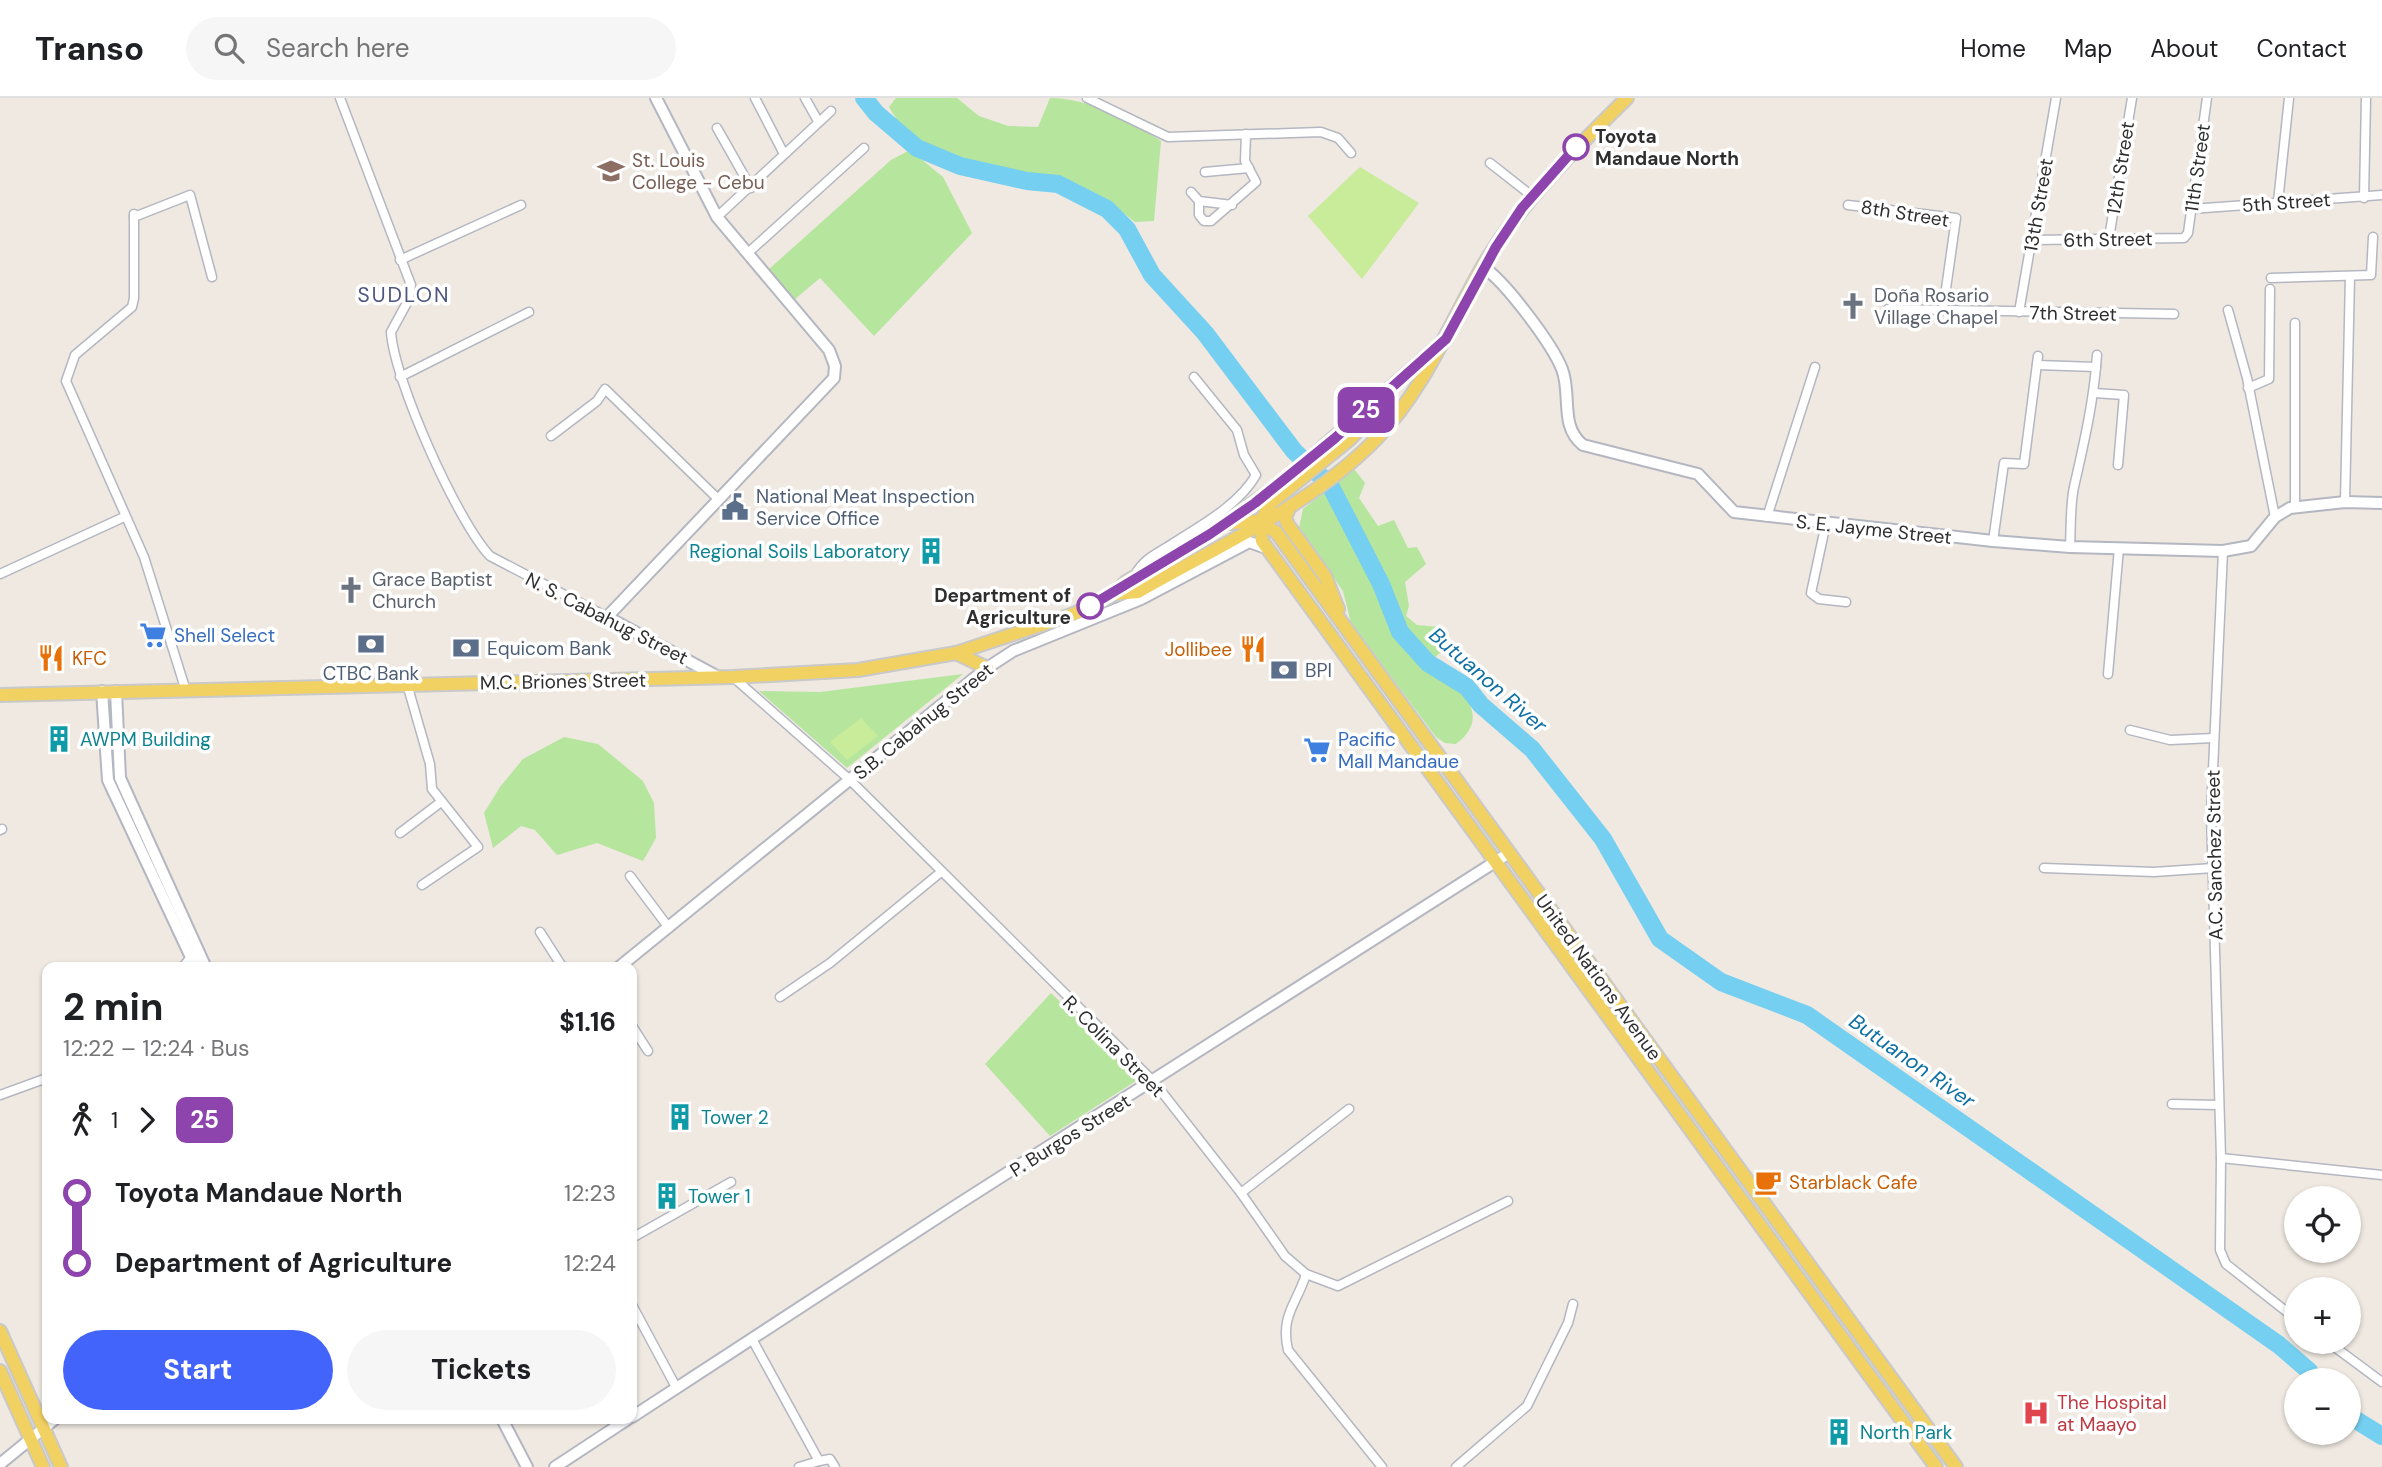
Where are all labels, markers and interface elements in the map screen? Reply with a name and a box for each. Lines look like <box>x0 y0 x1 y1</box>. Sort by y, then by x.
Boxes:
search box <box>186 17 676 80</box>
text: Transo <box>35 27 144 70</box>
icon: search <box>210 29 248 67</box>
text: Search here <box>266 31 410 65</box>
text: Home <box>1960 33 2026 64</box>
text: Map <box>2064 33 2112 64</box>
text: About <box>2150 33 2219 64</box>
text: Contact <box>2257 33 2347 64</box>
street label: 12th Street <box>2101 120 2140 217</box>
street label: 11th Street <box>2179 122 2216 214</box>
place label: Toyota Mandaue North <box>1595 124 1739 171</box>
marker: Toyota Mandaue North <box>1563 134 1589 160</box>
place label: St. Louis College - Cebu <box>632 148 765 195</box>
school or university icon: St. Louis College - Cebu <box>596 156 626 186</box>
street label: 13th Street <box>2018 156 2059 254</box>
street label: 5th Street <box>2241 187 2331 218</box>
street label: 8th Street <box>1859 194 1951 233</box>
street label: 6th Street <box>2063 226 2153 253</box>
district label: SUDLON <box>358 281 450 309</box>
place label: Doña Rosario Village Chapel <box>1874 283 1998 330</box>
church icon: Doña Rosario Village Chapel <box>1838 291 1868 321</box>
street label: 7th Street <box>2029 300 2117 327</box>
line badge: 25 <box>1334 387 1398 433</box>
text: 25 <box>1352 394 1380 425</box>
place label: National Meat Inspection Service Office <box>756 484 975 531</box>
public building icon: National Meat Inspection Service Office <box>720 492 750 522</box>
street label: S. E. Jayme Street <box>1795 509 1953 550</box>
building icon: Regional Soils Laboratory <box>916 536 946 566</box>
place label: Regional Soils Laboratory <box>689 539 910 564</box>
place label: Grace Baptist Church <box>372 567 492 614</box>
street label: N. S. Cabahug Street <box>521 567 692 670</box>
church icon: Grace Baptist Church <box>336 575 366 605</box>
place label: Department of Agriculture <box>934 583 1071 630</box>
marker: Department of Agriculture <box>1077 593 1103 619</box>
supermarket icon: Shell Select <box>138 620 168 650</box>
water label: Butuanon River <box>1423 621 1554 740</box>
place label: Shell Select <box>174 623 275 648</box>
bank icon: CTBC Bank <box>356 629 386 659</box>
bank icon: Equicom Bank <box>451 633 481 663</box>
restaurant icon: Jollibee <box>1238 634 1268 664</box>
place label: Equicom Bank <box>487 636 612 661</box>
place label: Jollibee <box>1165 637 1232 662</box>
restaurant icon: KFC <box>36 643 66 673</box>
place label: KFC <box>72 646 107 671</box>
bank icon: BPI <box>1269 655 1299 685</box>
street label: S.B. Cabahug Street <box>848 657 998 785</box>
place label: BPI <box>1305 658 1332 683</box>
place label: CTBC Bank <box>323 661 420 686</box>
street label: M.C. Briones Street <box>480 668 646 695</box>
building icon: AWPM Building <box>44 724 74 754</box>
place label: AWPM Building <box>80 727 211 752</box>
place label: Pacific Mall Mandaue <box>1338 727 1459 774</box>
supermarket icon: Pacific Mall Mandaue <box>1302 735 1332 765</box>
street label: A.C. Sanchez Street <box>2201 769 2228 941</box>
street label: United Nations Avenue <box>1530 889 1667 1065</box>
text: 2 min <box>63 982 163 1032</box>
street label: R. Colina Street <box>1057 990 1170 1103</box>
text: $1.16 <box>559 1005 616 1039</box>
water label: Butuanon River <box>1844 1007 1981 1115</box>
text: 12:22 – 12:24 · Bus <box>63 1033 249 1063</box>
street label: P. Burgos Street <box>1005 1088 1135 1182</box>
icon: walk <box>63 1101 101 1139</box>
icon: forward <box>128 1101 166 1139</box>
building icon: Tower 2 <box>665 1102 695 1132</box>
text: 25 <box>190 1104 219 1135</box>
text: 1 <box>111 1105 118 1135</box>
place label: Tower 2 <box>701 1105 769 1130</box>
cafe icon: Starblack Cafe <box>1753 1167 1783 1197</box>
place label: Starblack Cafe <box>1789 1170 1918 1195</box>
text: Toyota Mandaue North <box>115 1176 403 1210</box>
text: 12:23 <box>564 1178 616 1208</box>
building icon: Tower 1 <box>652 1181 682 1211</box>
place label: Tower 1 <box>688 1184 751 1209</box>
map controls <box>2284 1186 2361 1445</box>
button: locate <box>2284 1186 2361 1263</box>
text: Department of Agriculture <box>115 1246 452 1280</box>
text: 12:24 <box>564 1248 616 1278</box>
button: + <box>2284 1277 2361 1354</box>
button: Start <box>63 1330 333 1410</box>
button: Tickets <box>347 1330 616 1410</box>
button: − <box>2284 1368 2361 1445</box>
place label: The Hospital at Maayo <box>2057 1390 2167 1437</box>
hospital icon: The Hospital at Maayo <box>2021 1398 2051 1428</box>
building icon: North Park <box>1824 1417 1854 1447</box>
place label: North Park <box>1860 1420 1953 1445</box>

